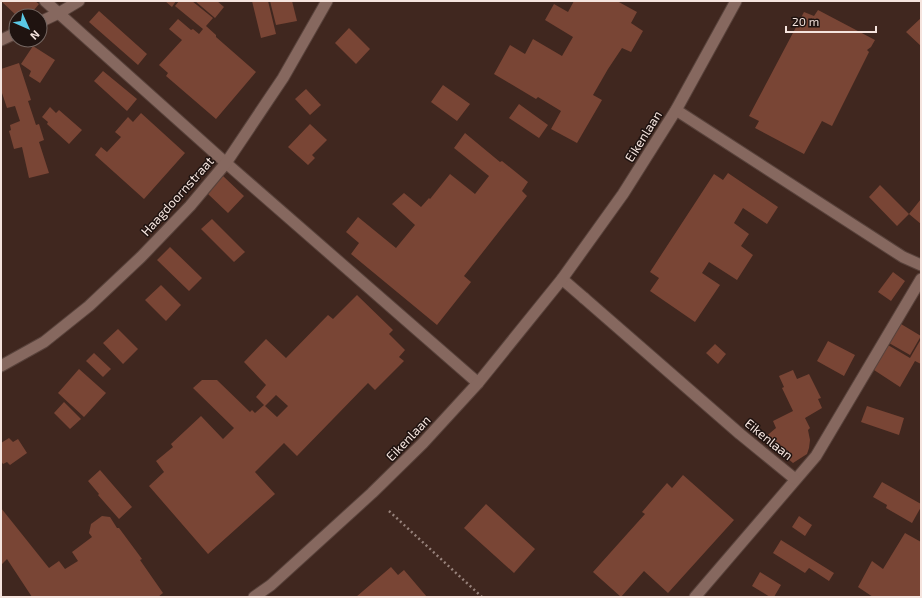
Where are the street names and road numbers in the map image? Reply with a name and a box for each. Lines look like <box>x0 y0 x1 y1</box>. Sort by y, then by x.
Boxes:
street label: Eikenlaan <box>621 108 665 164</box>
street label: Haagdoornstraat <box>137 153 217 239</box>
street label: Eikenlaan <box>382 412 434 464</box>
street label: Eikenlaan <box>742 415 796 463</box>

